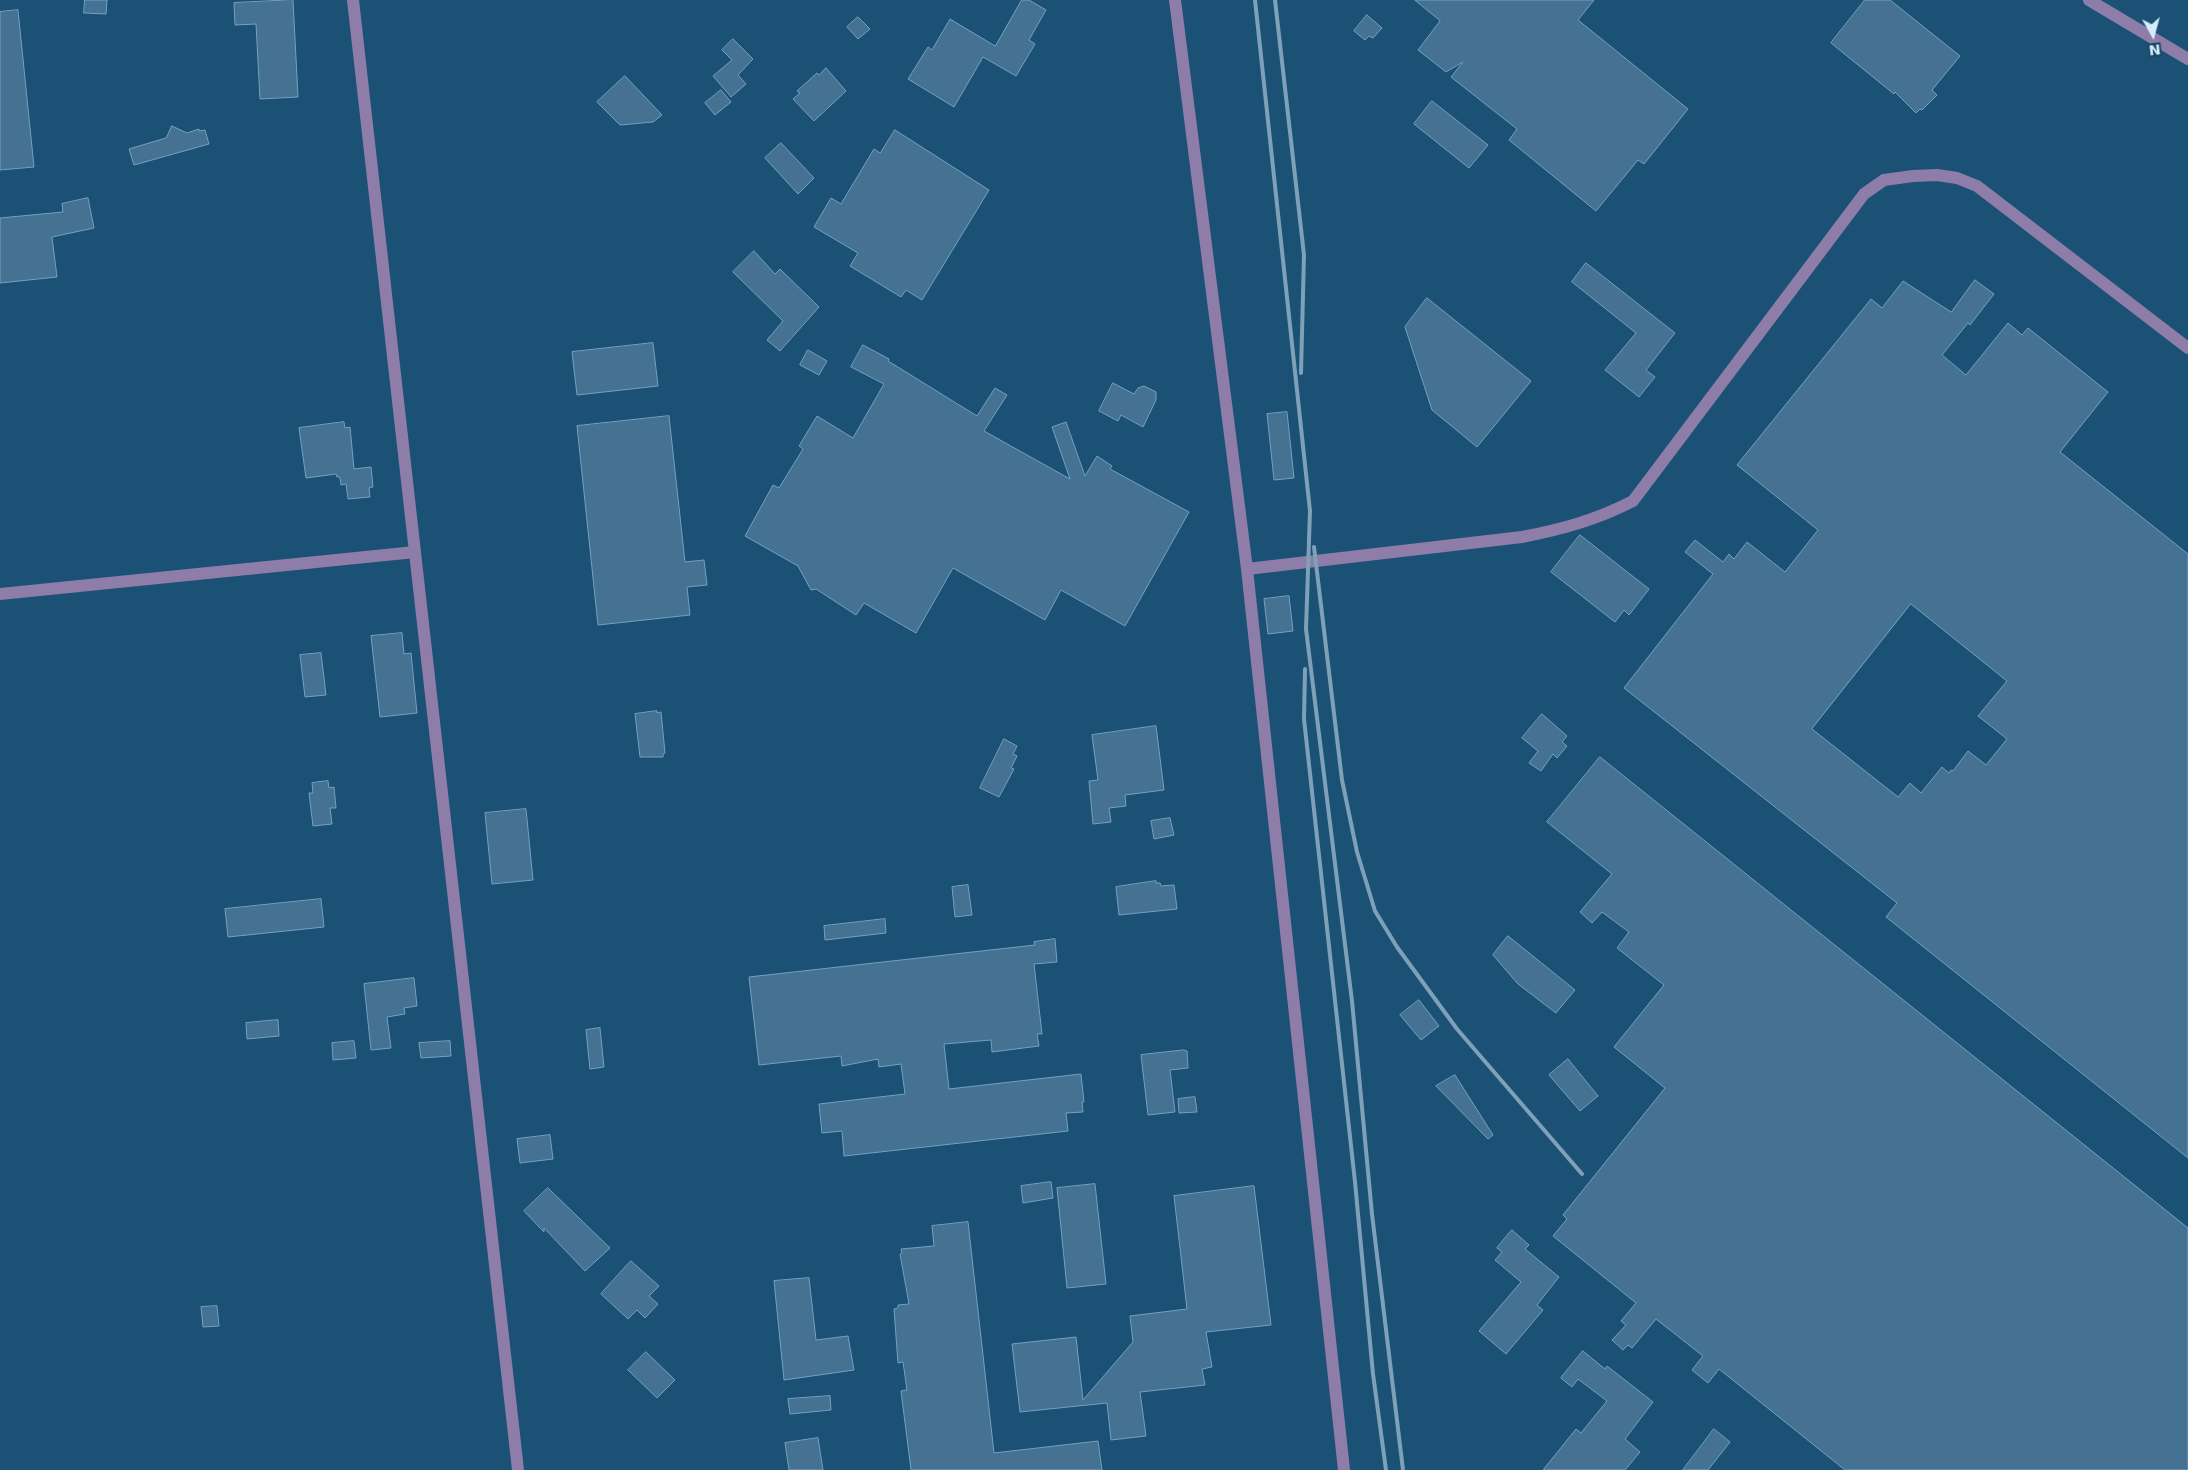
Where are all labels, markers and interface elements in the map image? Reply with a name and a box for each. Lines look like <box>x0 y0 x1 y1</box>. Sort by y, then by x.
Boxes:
north arrow <box>2128 10 2178 60</box>
text: N <box>2148 41 2162 59</box>

